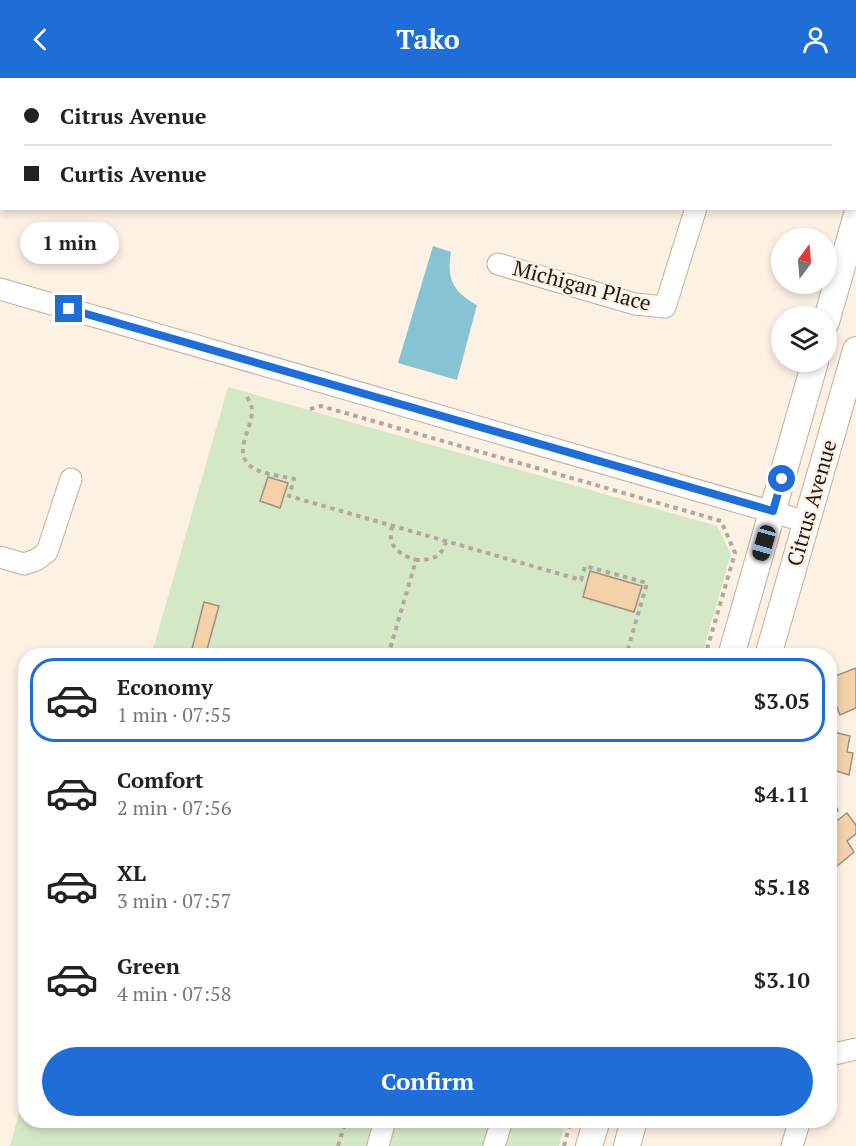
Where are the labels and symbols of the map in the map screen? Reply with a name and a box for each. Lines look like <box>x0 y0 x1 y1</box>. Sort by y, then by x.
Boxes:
callout: 1 min <box>20 222 118 264</box>
north arrow <box>771 228 837 294</box>
street label: Michigan Place <box>510 253 654 317</box>
route end <box>55 295 82 322</box>
street label: Citrus Avenue <box>780 436 842 569</box>
route start <box>768 465 795 492</box>
car <box>750 523 778 563</box>

